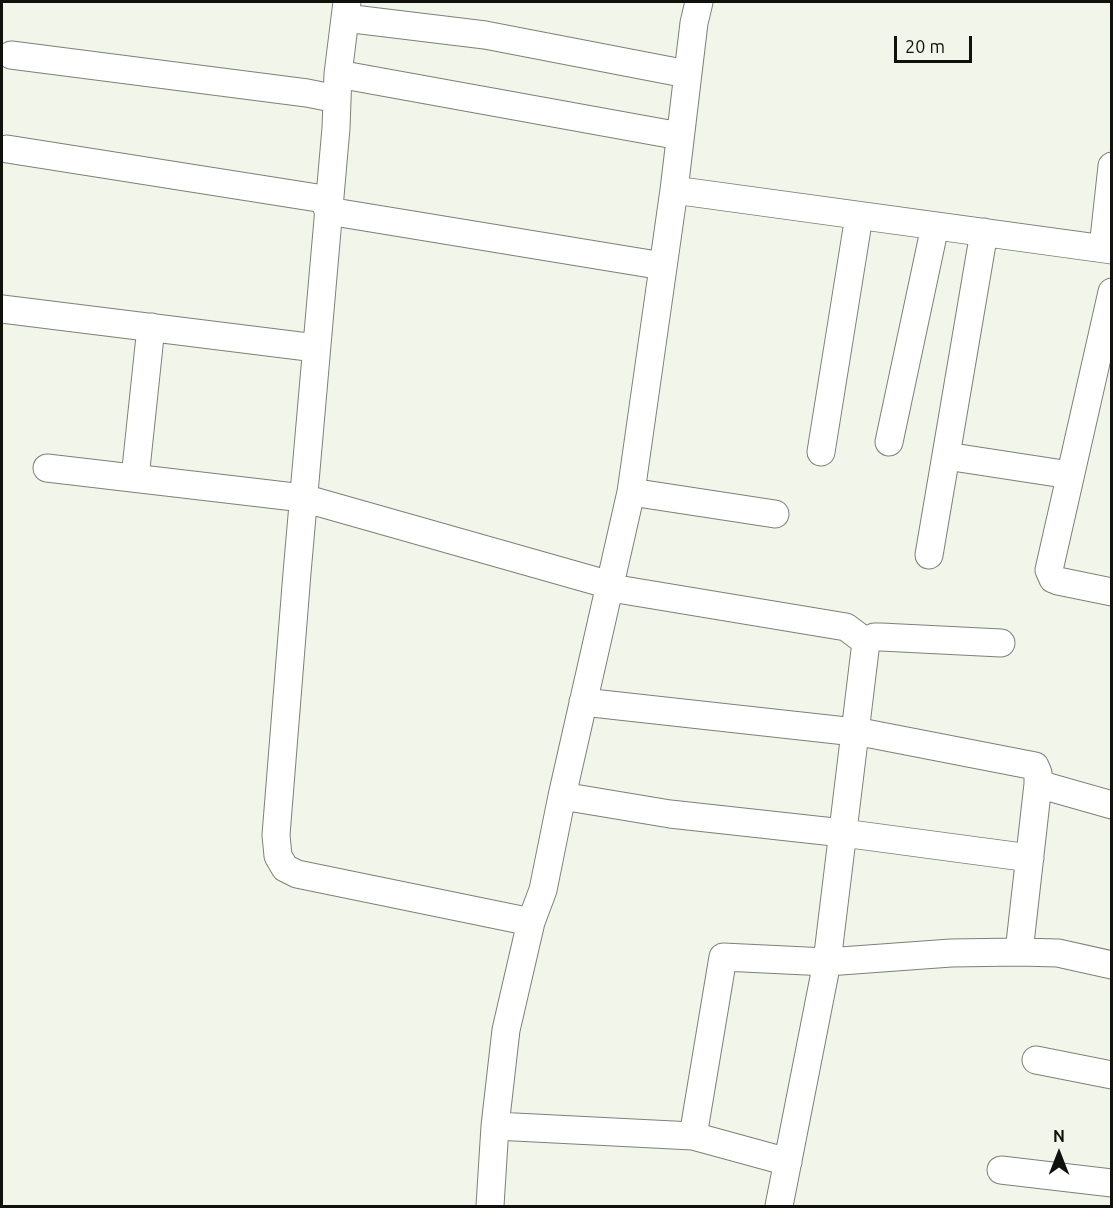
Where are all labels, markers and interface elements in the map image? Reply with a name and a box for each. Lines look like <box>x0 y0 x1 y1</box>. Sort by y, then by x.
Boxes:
scale bar <box>897 24 975 62</box>
text: 20 m <box>905 36 945 56</box>
north arrow <box>1029 1124 1089 1184</box>
text: N <box>1053 1127 1065 1145</box>

